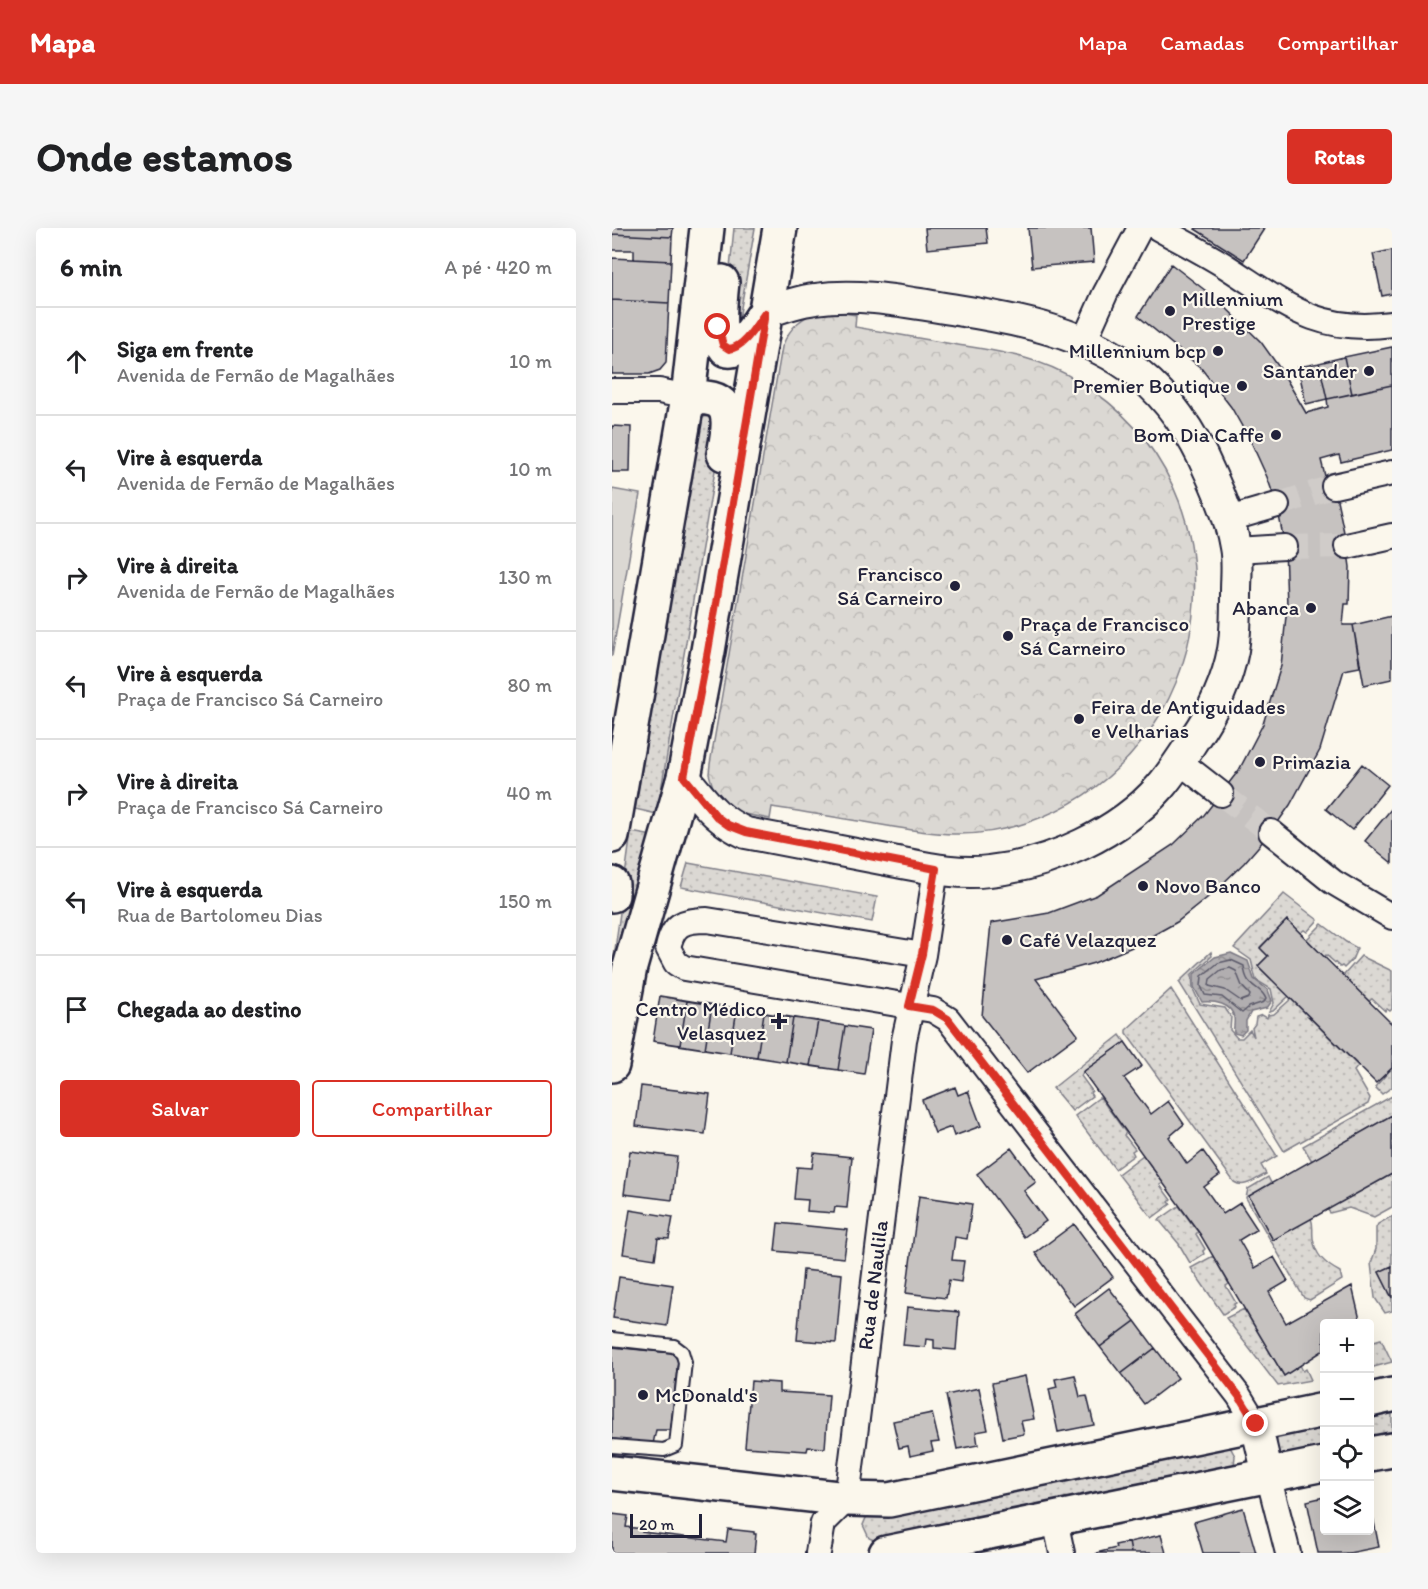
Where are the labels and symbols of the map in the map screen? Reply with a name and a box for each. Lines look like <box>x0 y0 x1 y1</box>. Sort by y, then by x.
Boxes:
place label: Millennium Prestige <box>1182 286 1283 335</box>
marker: Millennium Prestige <box>1163 304 1177 318</box>
route start <box>704 313 730 339</box>
place label: Millennium bcp <box>1069 338 1206 363</box>
marker: Millennium bcp <box>1211 344 1225 358</box>
place label: Santander <box>1263 358 1357 383</box>
marker: Santander <box>1362 364 1376 378</box>
place label: Premier Boutique <box>1073 373 1230 398</box>
marker: Premier Boutique <box>1235 379 1249 393</box>
place label: Bom Dia Caffe <box>1133 422 1264 447</box>
marker: Bom Dia Caffe <box>1269 428 1283 442</box>
place label: Francisco Sá Carneiro <box>837 561 943 610</box>
marker: Francisco Sá Carneiro <box>948 579 962 593</box>
place label: Abanca <box>1232 595 1299 620</box>
marker: Abanca <box>1304 601 1318 615</box>
place label: Praça de Francisco Sá Carneiro <box>1020 611 1189 660</box>
marker: Praça de Francisco Sá Carneiro <box>1001 629 1015 643</box>
place label: Feira de Antiguidades e Velharias <box>1091 694 1286 743</box>
marker: Feira de Antiguidades e Velharias <box>1072 712 1086 726</box>
place label: Primazia <box>1272 749 1351 774</box>
marker: Primazia <box>1253 755 1267 769</box>
place label: Novo Banco <box>1155 873 1261 898</box>
marker: Novo Banco <box>1136 879 1150 893</box>
place label: Café Velazquez <box>1019 927 1157 952</box>
marker: Café Velazquez <box>1000 933 1014 947</box>
place label: Centro Médico Velasquez <box>635 996 766 1045</box>
marker: Centro Médico Velasquez <box>770 1012 788 1030</box>
street label: Rua de Naulila <box>852 1219 893 1351</box>
place label: McDonald's <box>655 1382 758 1407</box>
marker: McDonald's <box>636 1388 650 1402</box>
route end <box>1242 1410 1268 1436</box>
scale bar <box>630 1511 702 1538</box>

